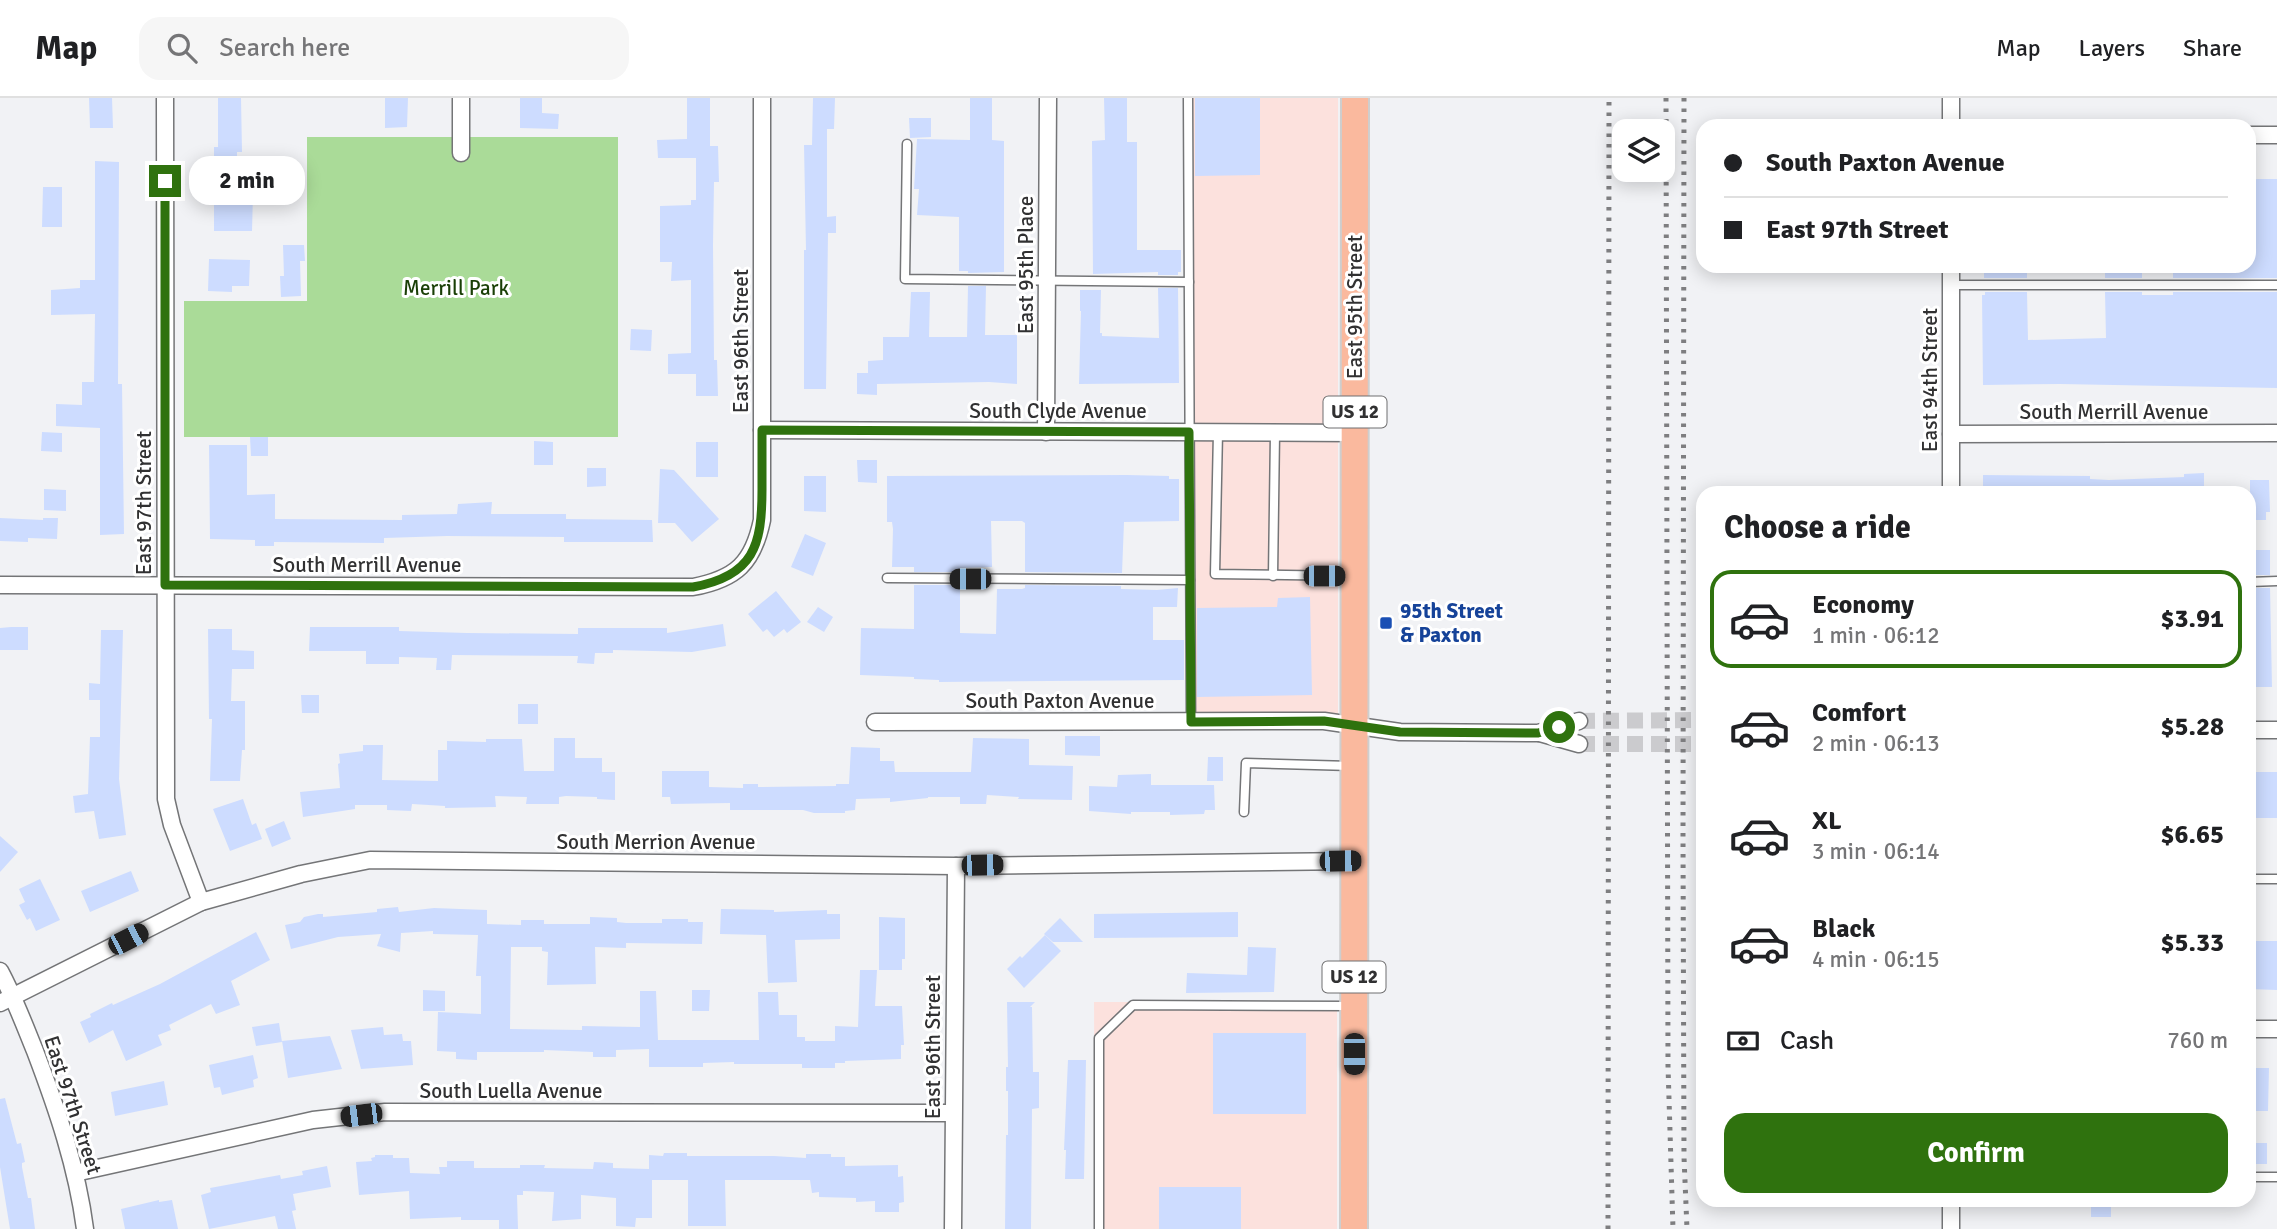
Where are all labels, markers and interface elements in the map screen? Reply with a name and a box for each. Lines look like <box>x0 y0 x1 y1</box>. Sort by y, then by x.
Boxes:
search box <box>139 17 629 80</box>
text: Map <box>35 28 97 69</box>
icon: search <box>163 29 201 67</box>
text: Search here <box>219 32 350 64</box>
text: Map <box>1996 33 2041 63</box>
text: Layers <box>2079 33 2145 63</box>
text: Share <box>2183 33 2242 63</box>
map controls <box>1612 119 1675 182</box>
button: layers <box>1612 119 1675 182</box>
text: South Paxton Avenue <box>1766 147 2005 179</box>
callout: 2 min <box>190 156 305 206</box>
route end <box>149 165 181 197</box>
text: 2 min <box>219 166 275 195</box>
street label: East 95th Place <box>1013 196 1039 334</box>
text: East 97th Street <box>1766 214 1948 246</box>
street label: East 95th Street <box>1342 235 1368 379</box>
street label: East 96th Street <box>728 269 754 413</box>
park label: Merrill Park <box>403 275 509 301</box>
street label: East 94th Street <box>1917 308 1943 452</box>
road number: US 12 <box>1324 396 1386 428</box>
street label: South Clyde Avenue <box>969 398 1147 424</box>
street label: South Merrill Avenue <box>2020 399 2208 425</box>
street label: East 97th Street <box>131 431 157 575</box>
text: Choose a ride <box>1724 508 1911 547</box>
street label: South Merrill Avenue <box>273 552 461 578</box>
car <box>1304 566 1346 587</box>
car <box>950 569 992 590</box>
icon: car <box>1728 588 1791 651</box>
text: Economy <box>1812 589 1914 621</box>
place label: 95th Street & Paxton <box>1400 598 1503 648</box>
text: $3.91 <box>2160 603 2224 635</box>
marker: 95th Street & Paxton <box>1378 615 1394 631</box>
text: 1 min · 06:12 <box>1812 621 1940 650</box>
street label: South Paxton Avenue <box>965 688 1155 714</box>
icon: car <box>1728 696 1791 759</box>
text: Comfort <box>1812 697 1906 729</box>
route start <box>1543 711 1575 743</box>
text: $5.28 <box>2160 711 2224 743</box>
text: 2 min · 06:13 <box>1812 729 1940 758</box>
icon: car <box>1728 804 1791 867</box>
text: XL <box>1812 805 1842 837</box>
text: $6.65 <box>2160 819 2224 851</box>
street label: South Merrion Avenue <box>556 829 756 855</box>
text: 3 min · 06:14 <box>1812 837 1940 866</box>
car <box>1319 850 1362 872</box>
car <box>961 854 1004 876</box>
icon: car <box>1728 912 1791 975</box>
text: Black <box>1812 913 1875 945</box>
car <box>105 920 152 958</box>
text: $5.33 <box>2160 927 2224 959</box>
text: 4 min · 06:15 <box>1812 945 1940 974</box>
road number: US 12 <box>1322 962 1386 992</box>
street label: East 96th Street <box>920 975 946 1119</box>
icon: cash <box>1724 1022 1762 1060</box>
text: Cash <box>1780 1025 1834 1057</box>
text: 760 m <box>2167 1026 2228 1055</box>
street label: East 97th Street <box>38 1032 108 1178</box>
car <box>1344 1033 1365 1075</box>
street label: South Luella Avenue <box>420 1078 602 1104</box>
car <box>339 1102 384 1128</box>
button: Confirm <box>1724 1113 2228 1193</box>

